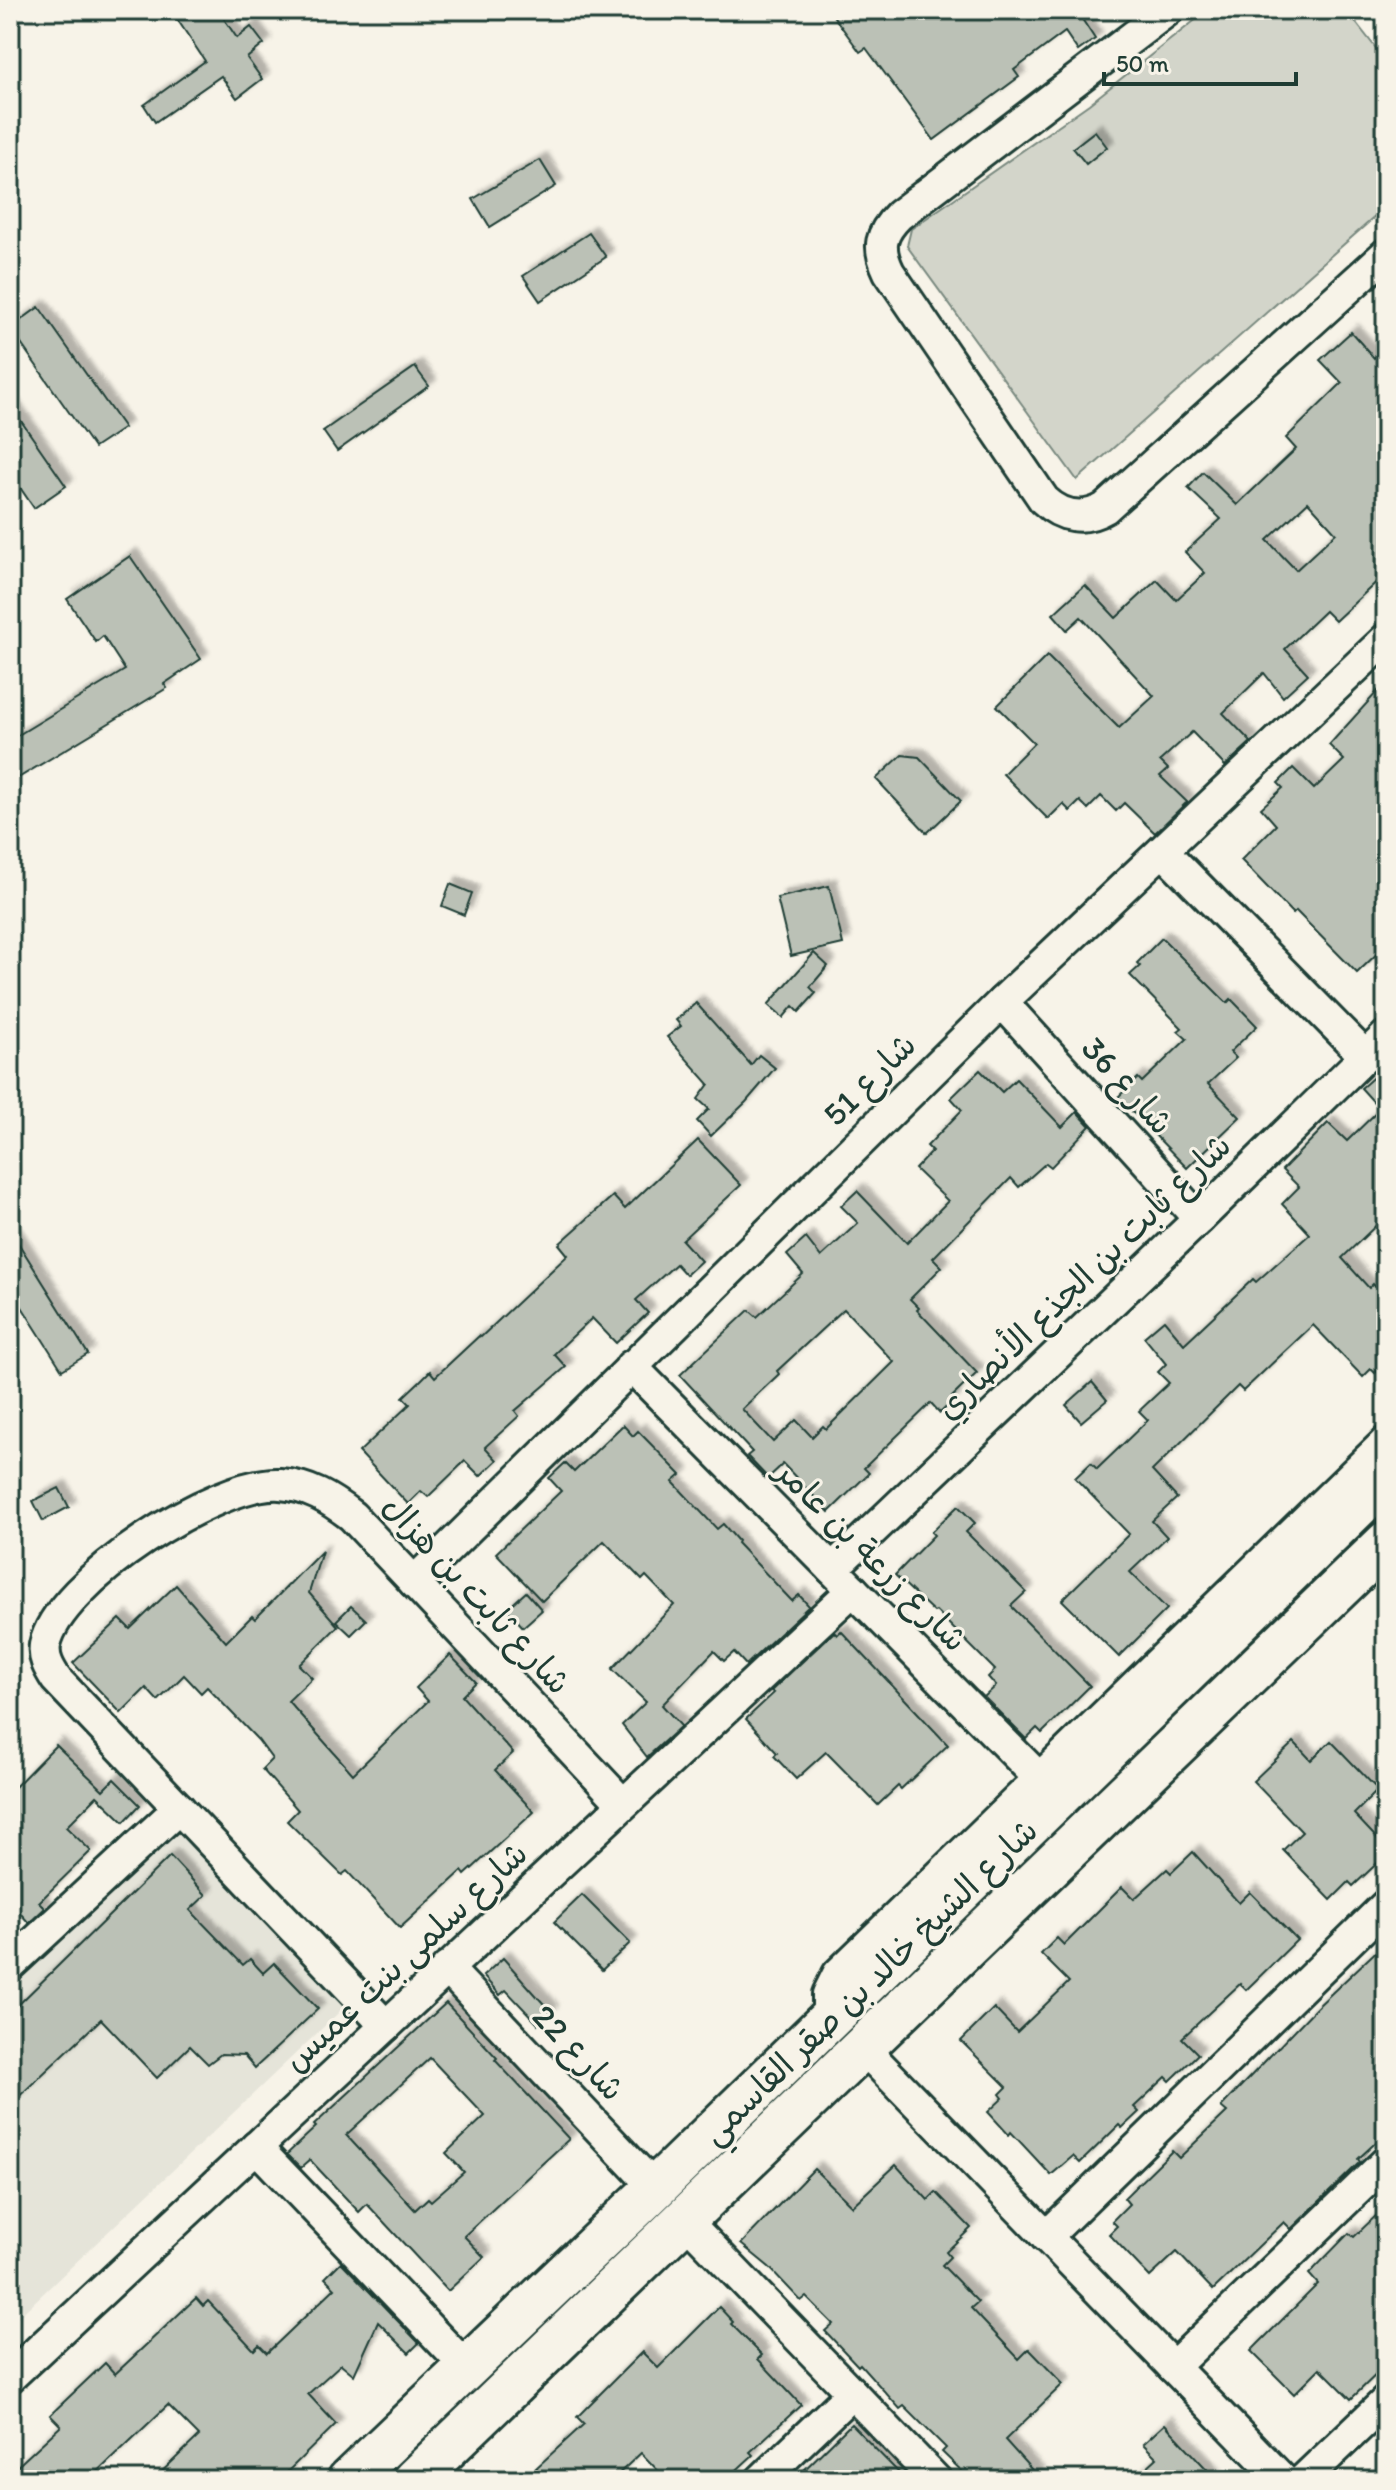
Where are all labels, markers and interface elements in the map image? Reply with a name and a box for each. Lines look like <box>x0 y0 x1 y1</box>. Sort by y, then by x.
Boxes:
scale bar <box>1104 36 1296 86</box>
text: 50 m <box>1116 49 1169 78</box>
street label: شارع 51 <box>814 1024 927 1137</box>
street label: شارع 36 <box>1071 1028 1182 1145</box>
street label: شارع ثابت بن الجذع الأنصاري <box>926 1123 1242 1431</box>
street label: شارع زرعة بن عامر <box>763 1449 976 1662</box>
street label: شارع ثابت بن هزال <box>372 1486 580 1705</box>
street label: شارع الشيخ خالد بن صقر القاسمي <box>693 1810 1052 2160</box>
street label: شارع سلمى بنت عميس <box>275 1833 538 2082</box>
street label: شارع 22 <box>522 1996 634 2111</box>

